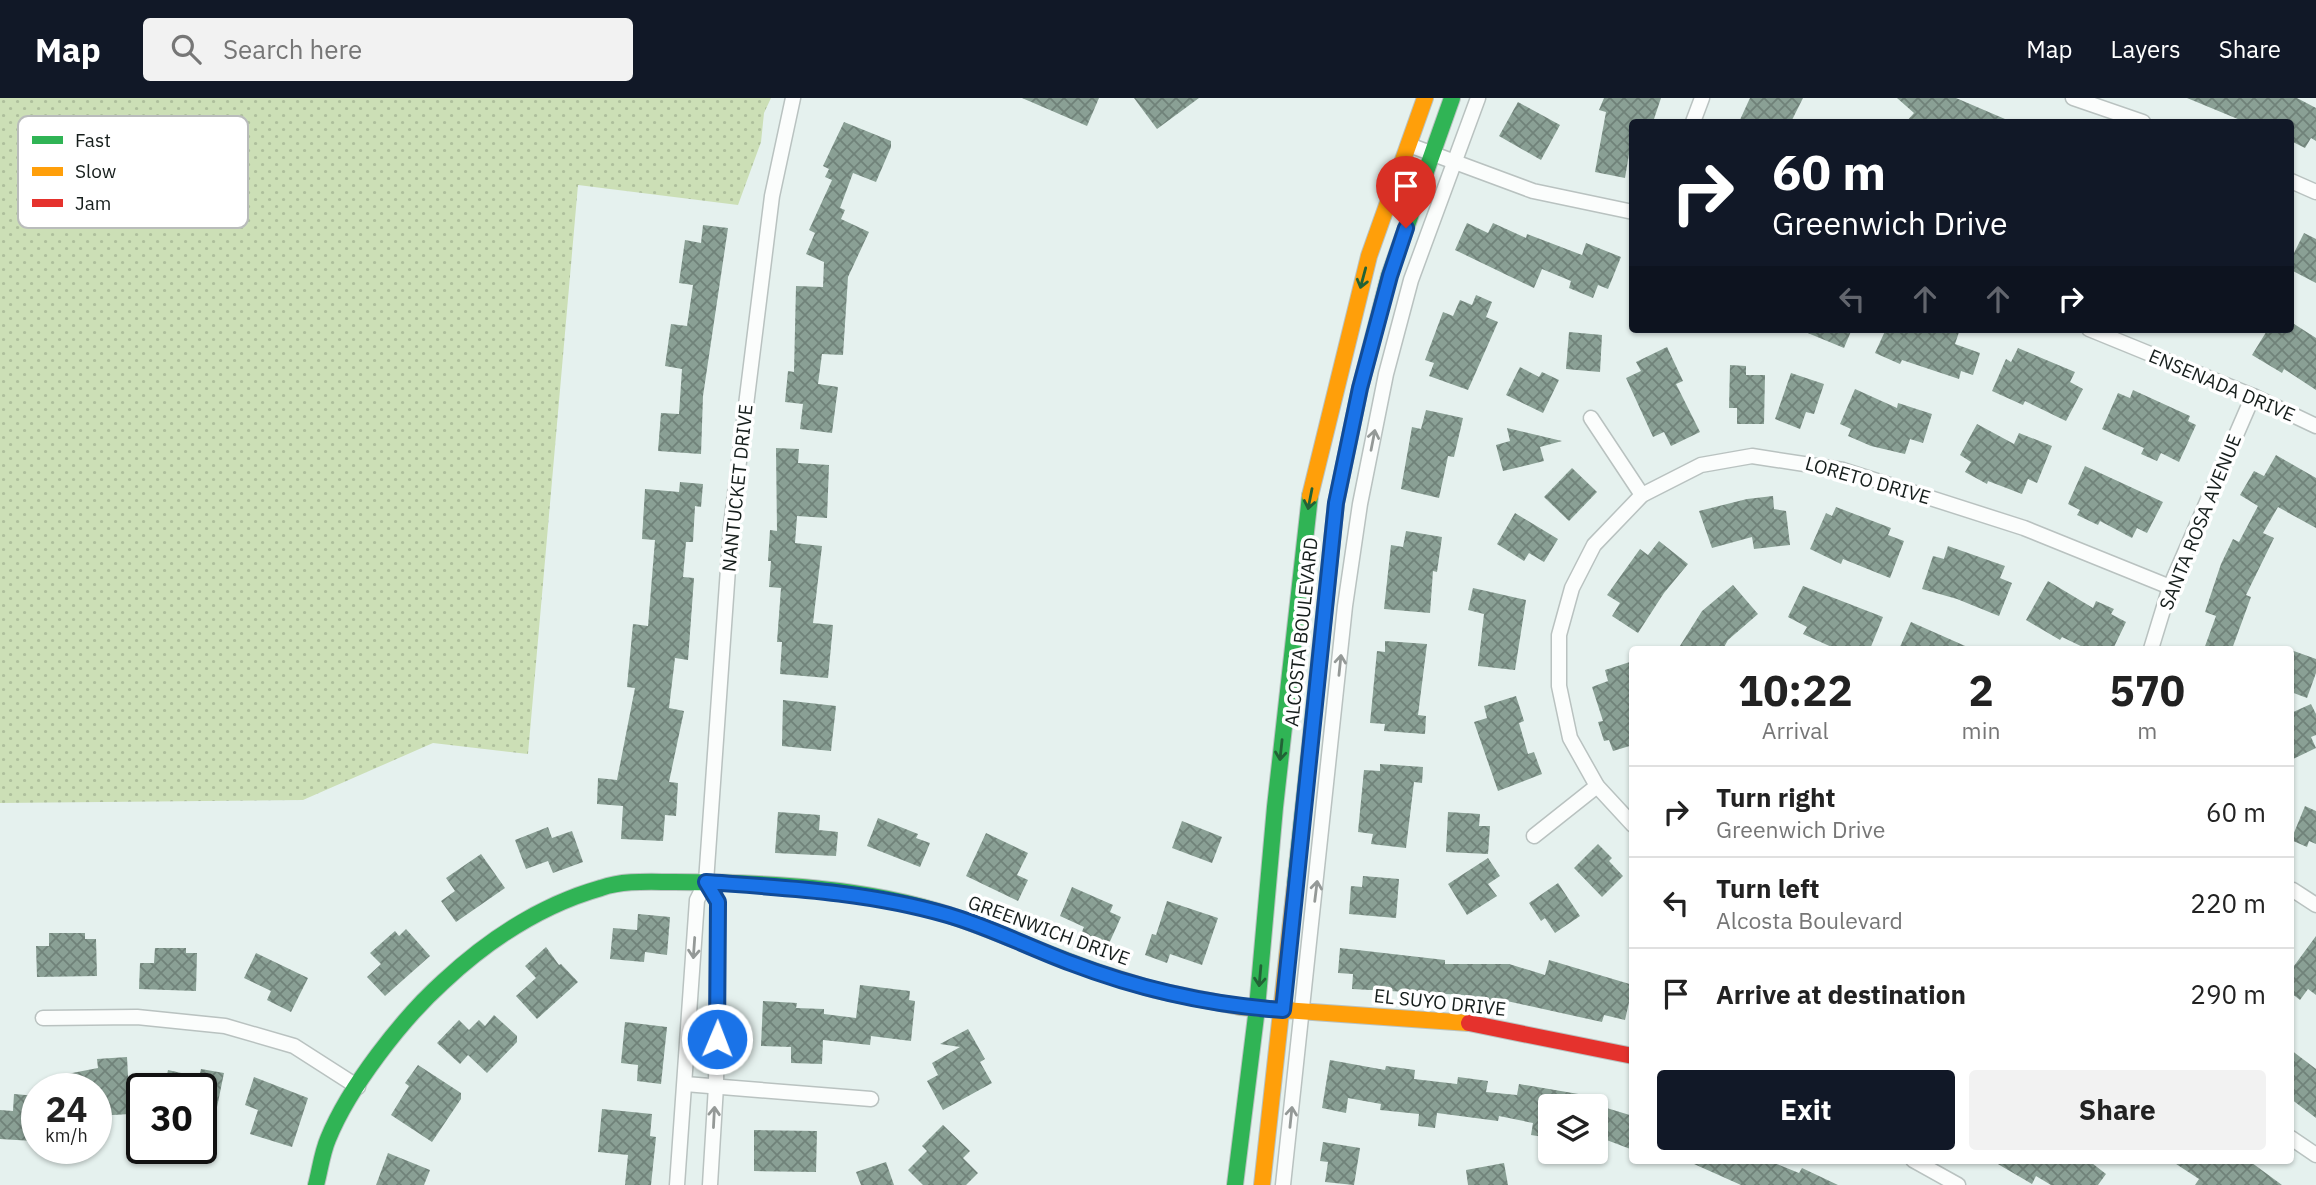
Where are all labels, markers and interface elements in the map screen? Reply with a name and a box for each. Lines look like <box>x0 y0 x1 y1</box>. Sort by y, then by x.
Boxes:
search box <box>143 18 633 81</box>
text: Map <box>35 28 101 71</box>
icon: search <box>167 30 205 68</box>
text: Search here <box>223 32 362 66</box>
text: Map <box>2026 33 2073 65</box>
text: Layers <box>2111 33 2181 65</box>
text: Share <box>2219 33 2281 65</box>
legend <box>18 116 248 228</box>
text: Fast <box>75 128 111 152</box>
text: 60 m <box>1772 140 1886 203</box>
icon: right <box>1657 147 1748 238</box>
pin <box>1376 156 1436 228</box>
text: Slow <box>75 159 116 183</box>
icon: arrive <box>1387 167 1425 205</box>
text: Jam <box>75 191 111 215</box>
text: Greenwich Drive <box>1772 202 2008 244</box>
one-way arrow <box>1356 267 1369 289</box>
icon: left <box>1833 280 1871 318</box>
icon: ahead <box>1906 280 1944 318</box>
icon: ahead <box>1979 280 2017 318</box>
icon: right <box>2052 280 2090 318</box>
street label: ENSENADA DRIVE <box>2145 343 2299 427</box>
street label: NANTUCKET DRIVE <box>716 403 758 573</box>
one-way arrow <box>1367 429 1380 452</box>
street label: SANTA ROSA AVENUE <box>2154 431 2246 613</box>
street label: LORETO DRIVE <box>1803 451 1933 509</box>
one-way arrow <box>1302 487 1316 510</box>
street label: ALCOSTA BOULEVARD <box>1279 536 1323 728</box>
one-way arrow <box>1333 654 1346 677</box>
text: 10:22 <box>1738 663 1853 718</box>
text: 2 <box>1968 663 1994 718</box>
text: 570 <box>2109 663 2185 718</box>
text: Arrival <box>1762 715 1829 745</box>
text: min <box>1962 715 2000 745</box>
text: m <box>2137 715 2157 745</box>
one-way arrow <box>1274 738 1287 760</box>
text: Turn right <box>1716 780 1835 814</box>
icon: right <box>1657 793 1695 831</box>
text: 60 m <box>2206 795 2266 829</box>
text: Greenwich Drive <box>1716 814 1885 844</box>
text: Turn left <box>1716 871 1819 905</box>
one-way arrow <box>1309 880 1322 903</box>
icon: left <box>1657 884 1695 922</box>
text: 220 m <box>2190 886 2266 920</box>
street label: GREENWICH DRIVE <box>965 890 1133 970</box>
text: Alcosta Boulevard <box>1716 905 1903 935</box>
one-way arrow <box>687 936 700 958</box>
one-way arrow <box>1253 964 1266 987</box>
icon: arrive <box>1657 975 1695 1013</box>
text: Arrive at destination <box>1716 977 1966 1011</box>
text: 290 m <box>2190 977 2266 1011</box>
street label: EL SUYO DRIVE <box>1373 983 1507 1021</box>
position arrow <box>680 1002 754 1076</box>
button: Exit <box>1657 1070 1955 1150</box>
button: Share <box>1969 1070 2266 1150</box>
speed limit sign: 30 <box>126 1073 217 1164</box>
text: 24 <box>45 1086 88 1132</box>
map controls <box>1538 1094 1608 1164</box>
button: layers <box>1538 1094 1608 1164</box>
one-way arrow <box>708 1106 721 1129</box>
one-way arrow <box>1285 1106 1298 1129</box>
text: km/h <box>45 1124 88 1147</box>

